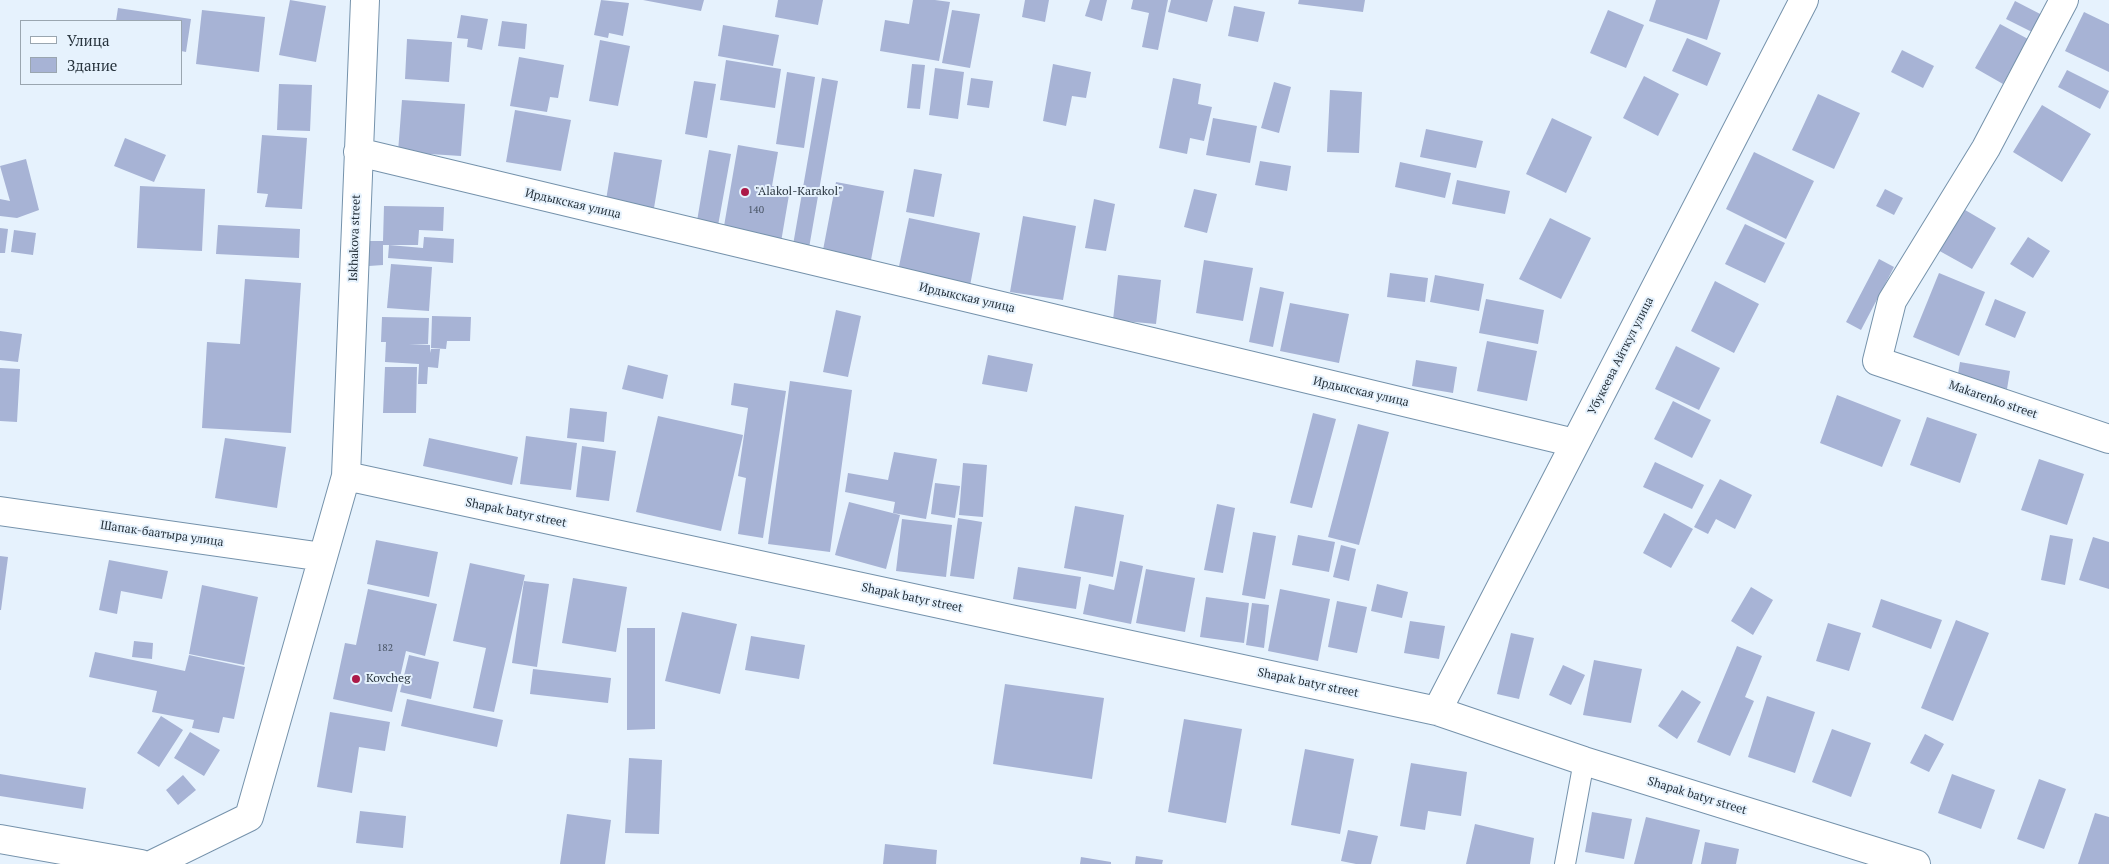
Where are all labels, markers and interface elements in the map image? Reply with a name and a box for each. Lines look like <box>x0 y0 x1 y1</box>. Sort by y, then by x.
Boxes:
legend <box>20 20 182 85</box>
text: Улица <box>67 30 110 50</box>
text: Здание <box>67 55 117 75</box>
place label: "Alakol-Karakol" <box>755 185 843 199</box>
street label: Ирдыкская улица <box>524 186 622 222</box>
marker: "Alakol-Karakol" <box>739 186 751 198</box>
street label: Iskhakova street <box>346 194 364 282</box>
house number: 140 <box>748 204 764 216</box>
street label: Ирдыкская улица <box>918 280 1016 316</box>
street label: Убукеева Айткул улица <box>1585 295 1657 417</box>
street label: Ирдыкская улица <box>1312 374 1410 410</box>
street label: Makarenko street <box>1947 378 2039 422</box>
street label: Shapak batyr street <box>464 495 568 531</box>
street label: Шапак-баатыра улица <box>100 518 224 550</box>
street label: Shapak batyr street <box>860 580 964 616</box>
house number: 182 <box>377 642 393 654</box>
street label: Shapak batyr street <box>1256 665 1360 701</box>
place label: Kovcheg <box>366 672 410 686</box>
marker: Kovcheg <box>350 673 362 685</box>
street label: Shapak batyr street <box>1646 774 1748 818</box>

